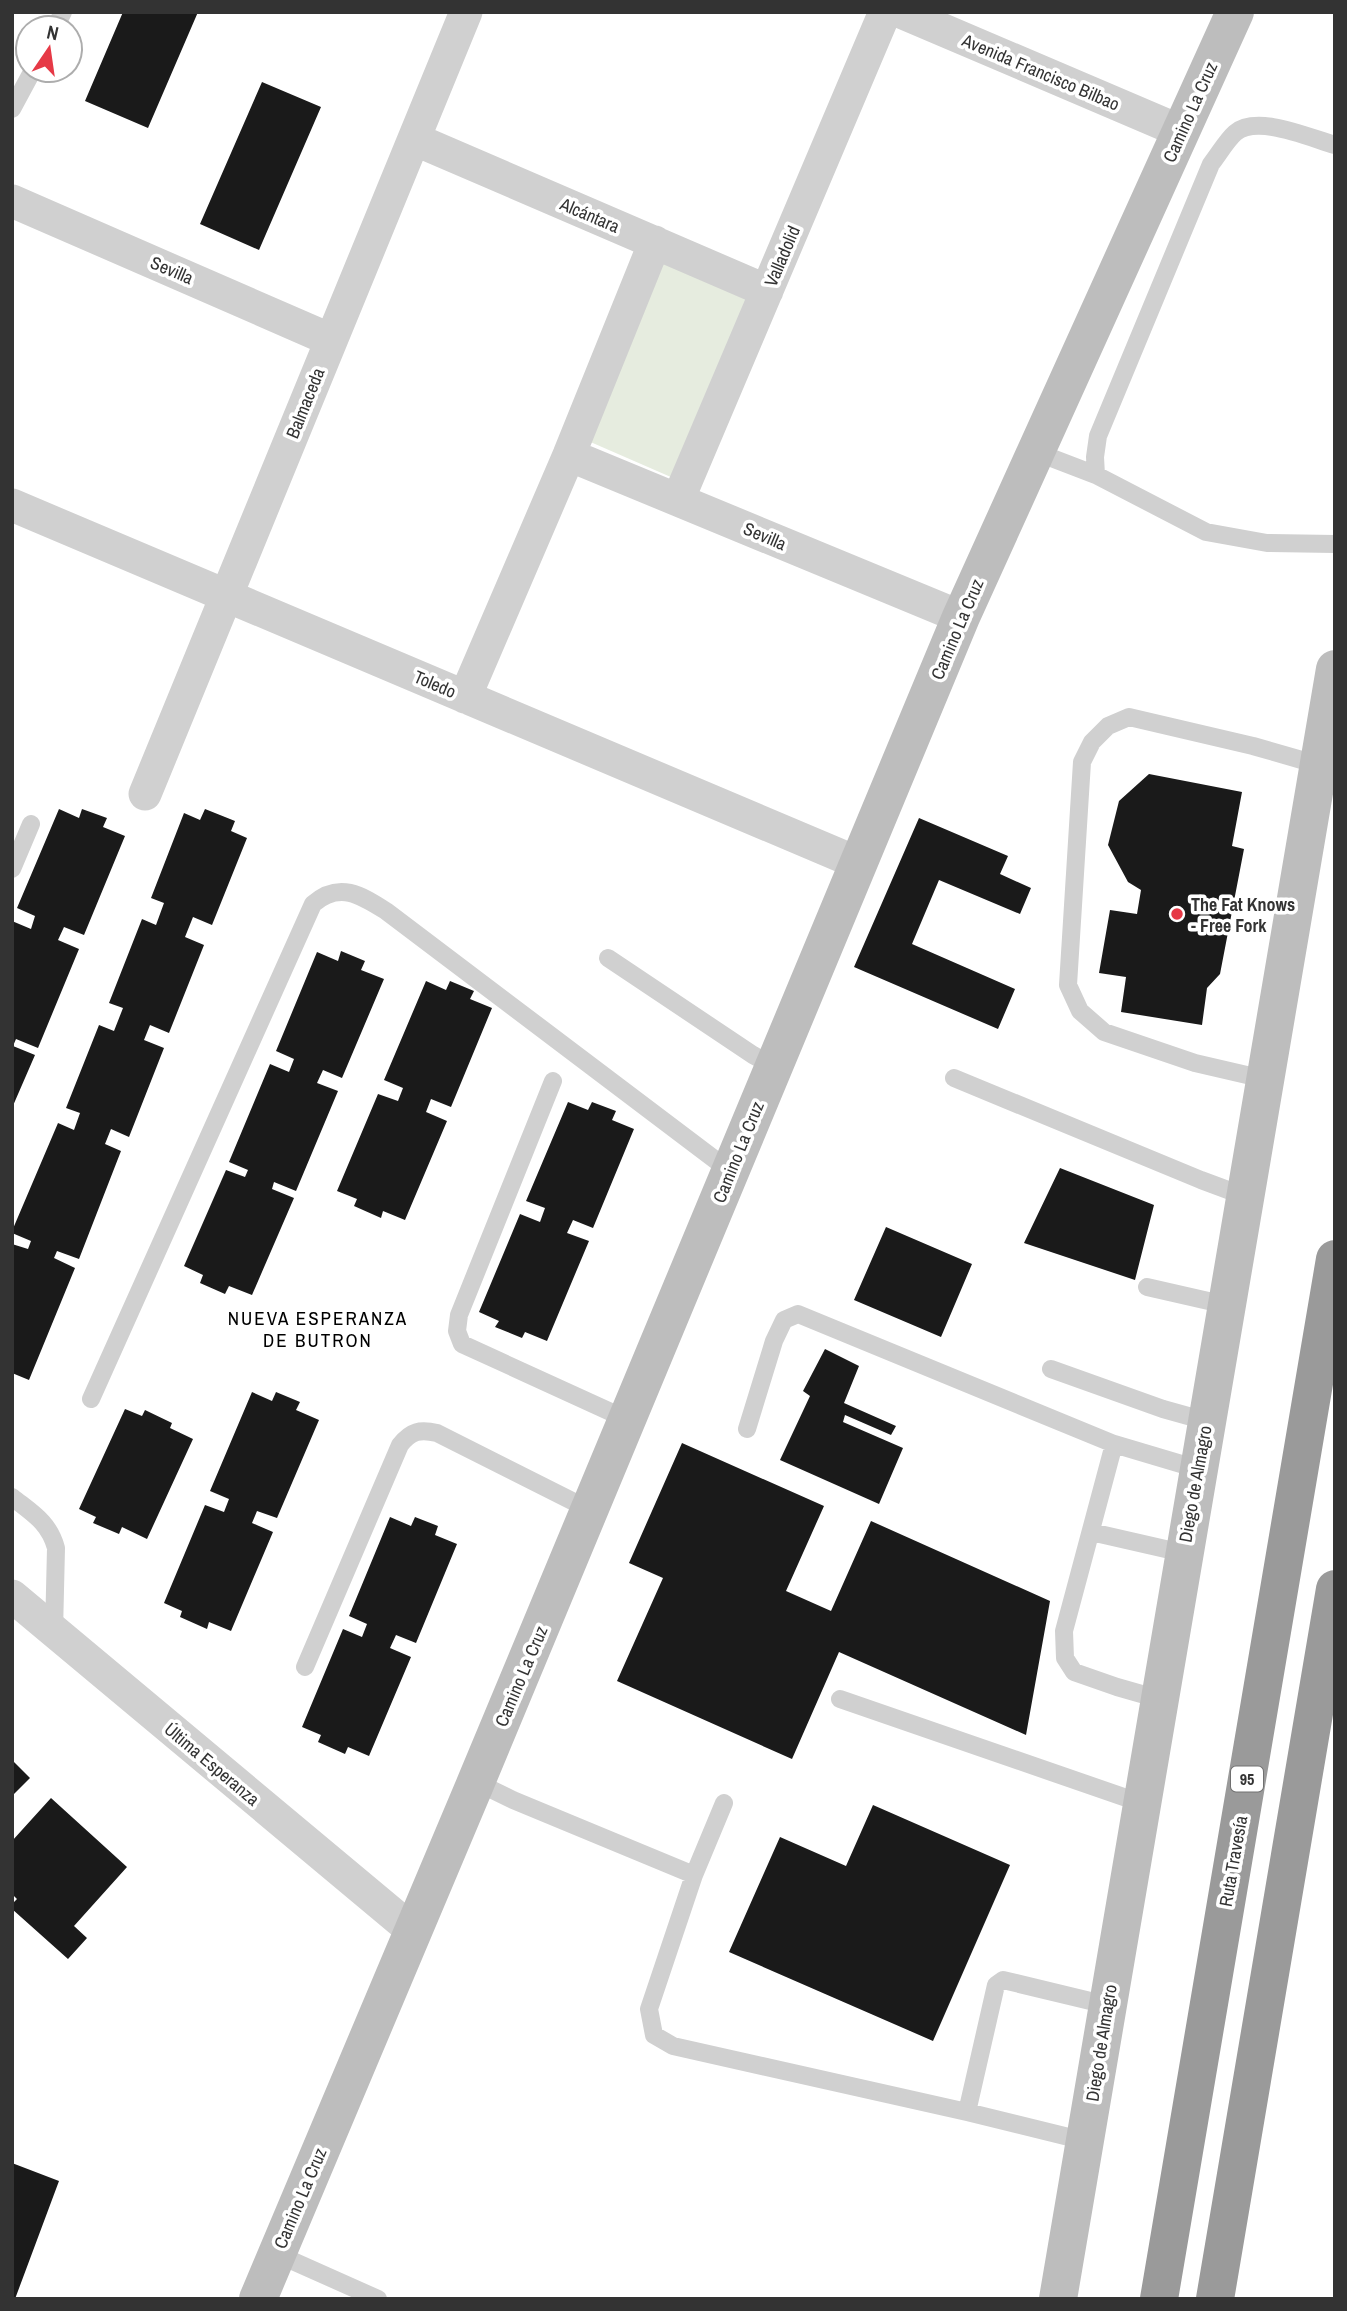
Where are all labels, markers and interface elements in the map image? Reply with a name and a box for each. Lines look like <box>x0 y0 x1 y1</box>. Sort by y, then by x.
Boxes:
north arrow <box>14 14 84 84</box>
text: N <box>44 19 61 46</box>
street label: Avenida Francisco Bilbao <box>958 27 1124 116</box>
street label: Camino La Cruz <box>1157 58 1223 166</box>
street label: Alcántara <box>555 191 624 239</box>
street label: Valladolid <box>758 222 806 290</box>
street label: Sevilla <box>147 250 197 290</box>
street label: Balmaceda <box>280 364 330 442</box>
street label: Sevilla <box>740 516 790 556</box>
street label: Camino La Cruz <box>924 575 990 683</box>
street label: Toledo <box>410 664 460 704</box>
place label: The Fat Knows - Free Fork <box>1191 892 1295 938</box>
marker: The Fat Knows - Free Fork <box>1169 906 1185 922</box>
street label: Camino La Cruz <box>706 1097 770 1207</box>
district label: NUEVA ESPERANZA DE BUTRON <box>228 1305 408 1353</box>
street label: Diego de Almagro <box>1172 1424 1218 1544</box>
street label: Camino La Cruz <box>488 1622 554 1730</box>
street label: Última Esperanza <box>159 1717 265 1811</box>
road number: 95 <box>1231 1766 1263 1792</box>
street label: Ruta Travesía <box>1213 1814 1253 1908</box>
street label: Diego de Almagro <box>1079 1983 1123 2103</box>
street label: Camino La Cruz <box>267 2144 333 2252</box>

